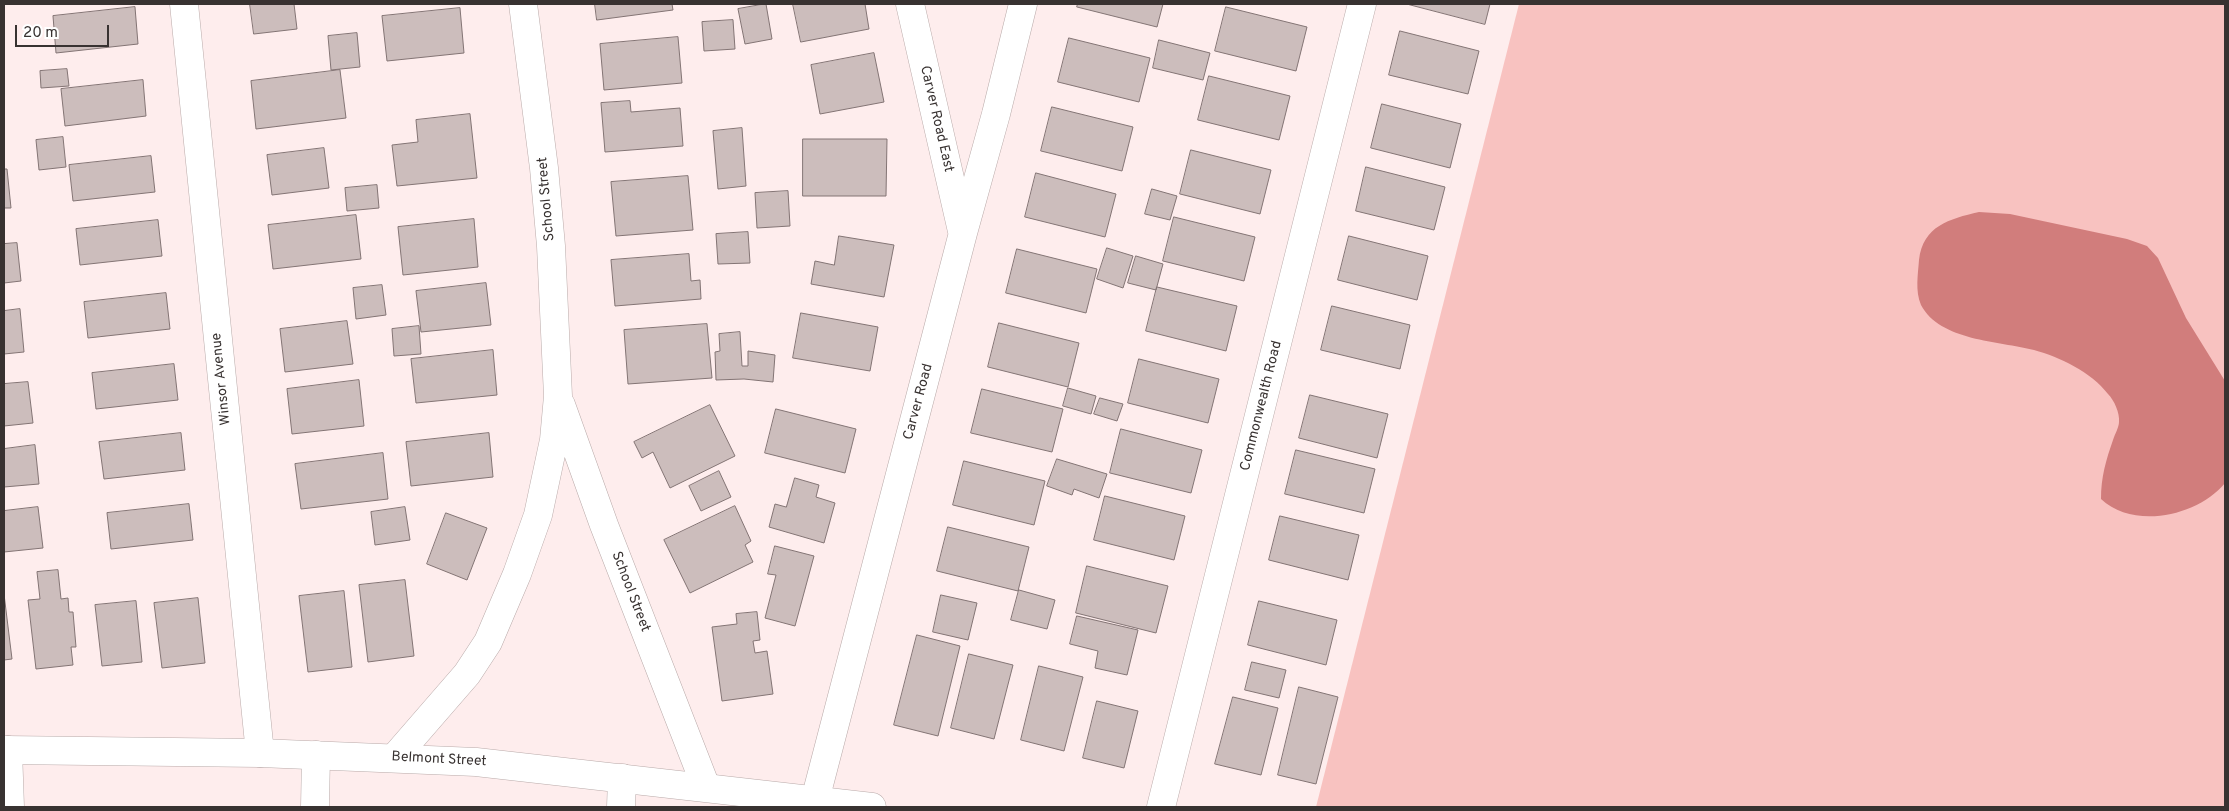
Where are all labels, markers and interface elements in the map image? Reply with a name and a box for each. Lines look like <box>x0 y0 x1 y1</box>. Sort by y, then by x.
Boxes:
scale bar <box>18 15 111 47</box>
text: 20 m <box>23 24 58 43</box>
street label: Carver Road East <box>916 64 956 174</box>
street label: School Street <box>535 156 559 242</box>
street label: Winsor Avenue <box>209 332 235 426</box>
street label: Commonwealth Road <box>1238 339 1286 473</box>
street label: Carver Road <box>901 362 937 442</box>
street label: School Street <box>607 550 653 634</box>
street label: Belmont Street <box>391 749 487 771</box>

